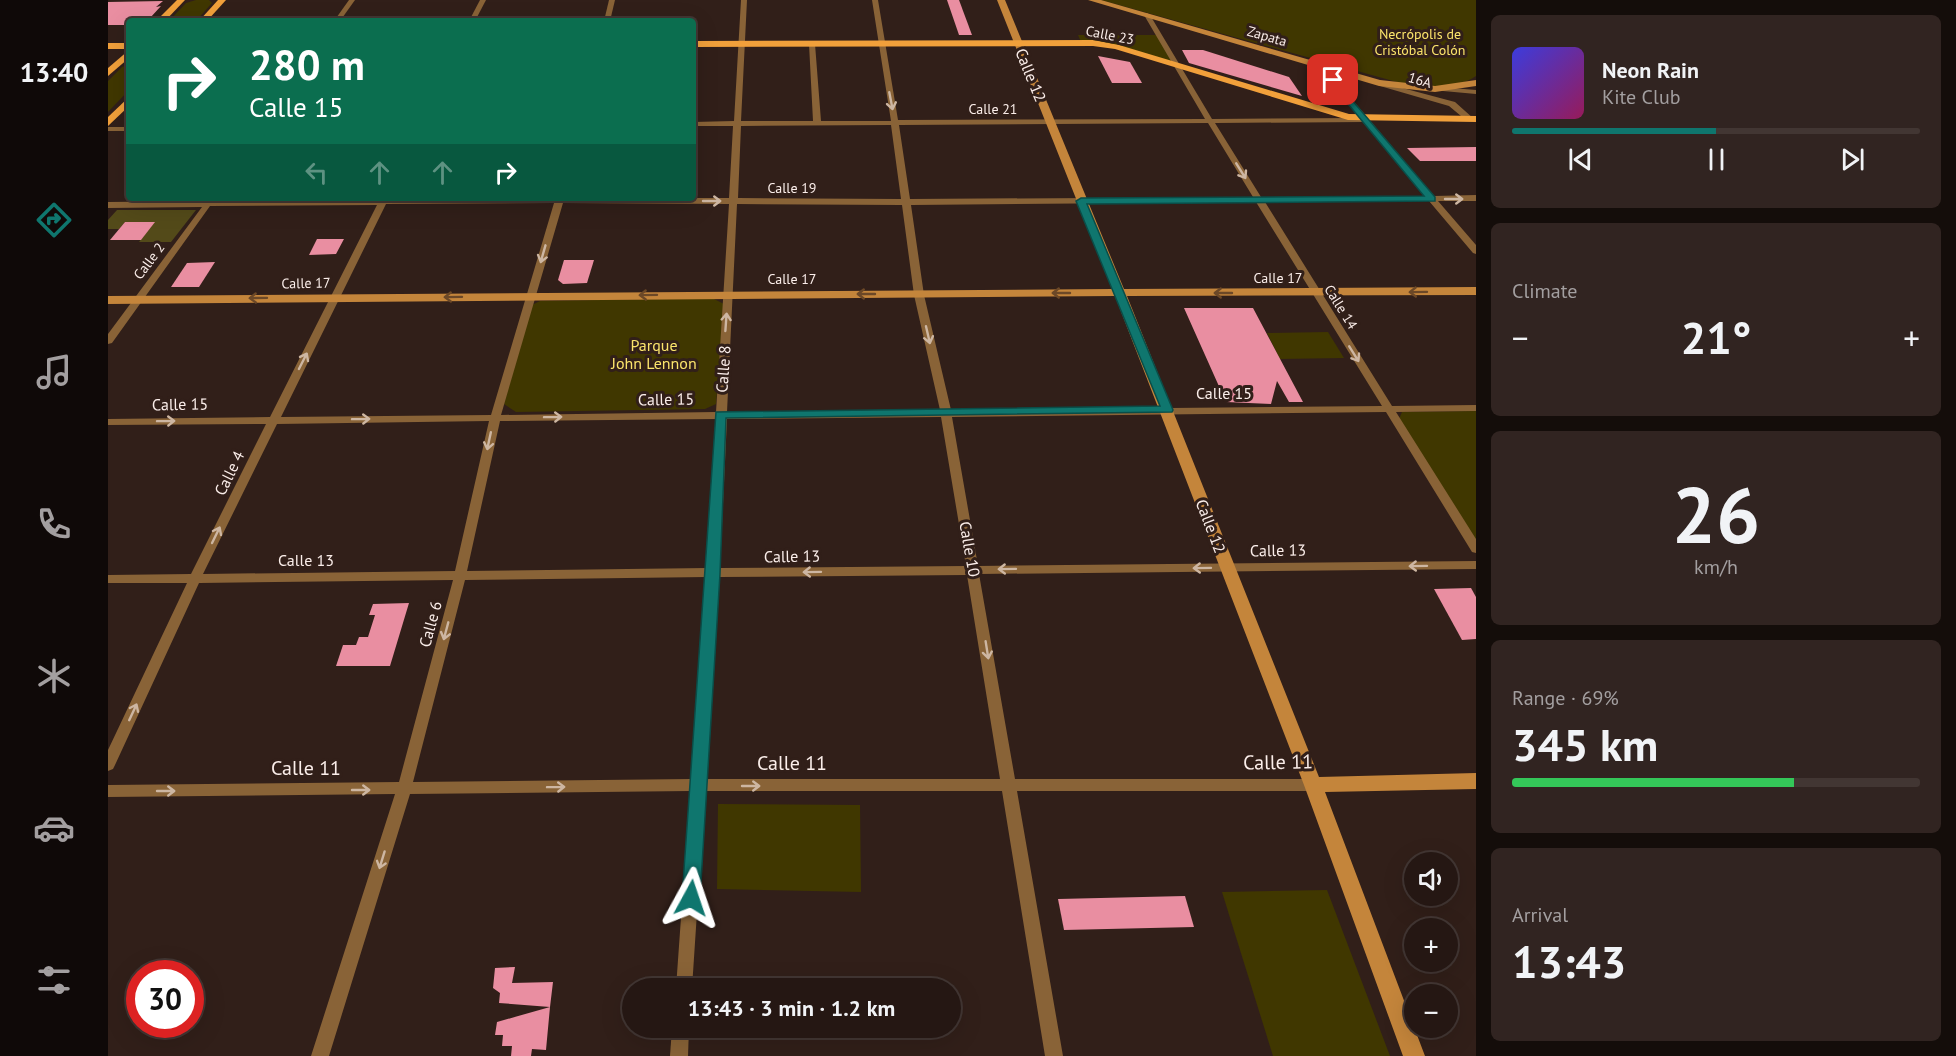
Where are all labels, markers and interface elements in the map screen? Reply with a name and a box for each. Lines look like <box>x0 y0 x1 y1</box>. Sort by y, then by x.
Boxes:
street label: Calle 23 <box>1084 21 1136 49</box>
street label: Zapata <box>1245 22 1289 50</box>
park label: Necrópolis de Cristóbal Colón <box>1375 25 1465 59</box>
text: 280 m <box>249 37 365 92</box>
icon: right <box>150 42 228 120</box>
street label: Calle 12 <box>1011 45 1051 105</box>
pin <box>1307 54 1358 105</box>
text: 13:40 <box>20 55 88 89</box>
text: Neon Rain <box>1602 56 1699 84</box>
icon: arrive <box>1316 63 1349 96</box>
street label: 16A <box>1406 68 1435 92</box>
text: Kite Club <box>1602 84 1680 110</box>
text: Calle 15 <box>249 90 343 124</box>
one-way arrow <box>886 91 897 110</box>
street label: Calle 21 <box>969 100 1018 118</box>
icon: previous <box>1564 143 1597 176</box>
icon: pause <box>1700 143 1733 176</box>
icon: next <box>1836 143 1869 176</box>
icon: left <box>300 156 333 189</box>
icon: ahead <box>363 156 396 189</box>
icon: ahead <box>426 156 459 189</box>
icon: right <box>489 156 522 189</box>
one-way arrow <box>1235 162 1247 179</box>
street label: Calle 19 <box>768 179 817 197</box>
one-way arrow <box>1444 193 1464 204</box>
one-way arrow <box>702 195 722 207</box>
icon: directions <box>33 199 75 241</box>
street label: Calle 2 <box>129 239 169 283</box>
one-way arrow <box>537 244 548 263</box>
street label: Calle 17 <box>1254 269 1303 287</box>
street label: Calle 17 <box>768 270 817 288</box>
street label: Calle 17 <box>281 274 331 292</box>
text: Climate <box>1512 278 1578 304</box>
street label: Calle 14 <box>1320 281 1362 333</box>
one-way arrow <box>1408 286 1428 298</box>
one-way arrow <box>1213 287 1233 299</box>
one-way arrow <box>857 288 877 300</box>
one-way arrow <box>1052 288 1072 299</box>
one-way arrow <box>639 289 659 301</box>
one-way arrow <box>444 291 464 303</box>
one-way arrow <box>249 293 269 304</box>
text: 21° <box>1681 308 1751 366</box>
one-way arrow <box>721 313 732 333</box>
text: − <box>1512 316 1529 359</box>
text: + <box>1903 316 1920 359</box>
one-way arrow <box>923 325 934 344</box>
park label: Parque John Lennon <box>610 335 697 373</box>
street label: Calle 8 <box>711 345 735 393</box>
one-way arrow <box>1348 346 1361 363</box>
icon: music <box>33 351 75 393</box>
one-way arrow <box>298 352 310 370</box>
street label: Calle 15 <box>1196 383 1252 403</box>
street label: Calle 15 <box>638 389 694 409</box>
street label: Calle 15 <box>152 394 208 414</box>
one-way arrow <box>543 411 563 423</box>
one-way arrow <box>351 413 371 425</box>
one-way arrow <box>156 415 176 427</box>
one-way arrow <box>483 432 495 451</box>
street label: Calle 4 <box>210 447 248 499</box>
text: 26 <box>1672 464 1760 565</box>
street label: Calle 12 <box>1192 496 1230 556</box>
icon: phone <box>33 503 75 545</box>
street label: Calle 10 <box>955 520 985 579</box>
one-way arrow <box>211 527 223 545</box>
street label: Calle 13 <box>1250 540 1306 560</box>
street label: Calle 13 <box>764 546 820 566</box>
street label: Calle 13 <box>278 550 334 570</box>
text: km/h <box>1694 554 1738 580</box>
one-way arrow <box>1408 560 1428 571</box>
one-way arrow <box>1192 562 1212 574</box>
one-way arrow <box>997 564 1017 575</box>
one-way arrow <box>802 567 822 578</box>
street label: Calle 6 <box>414 599 446 649</box>
one-way arrow <box>439 622 451 641</box>
one-way arrow <box>981 640 992 660</box>
icon: climate <box>33 655 75 697</box>
text: Range · 69% <box>1512 685 1619 711</box>
one-way arrow <box>127 703 139 721</box>
text: 345 km <box>1512 715 1658 773</box>
street label: Calle 11 <box>1243 748 1313 776</box>
street label: Calle 11 <box>757 750 827 776</box>
street label: Calle 11 <box>271 755 341 781</box>
one-way arrow <box>741 780 761 792</box>
one-way arrow <box>546 781 566 793</box>
one-way arrow <box>351 784 371 796</box>
one-way arrow <box>156 785 176 797</box>
icon: car <box>33 807 75 849</box>
one-way arrow <box>376 850 387 869</box>
map controls <box>1404 852 1458 1038</box>
button: sound <box>1404 852 1458 906</box>
position arrow <box>659 866 723 930</box>
text: Arrival <box>1512 902 1568 928</box>
button: + <box>1404 918 1458 972</box>
text: 13:43 <box>1512 932 1626 990</box>
icon: filters <box>33 959 75 1001</box>
speed limit sign: 30 <box>126 960 204 1038</box>
button: − <box>1404 984 1458 1038</box>
text: 13:43 · 3 min · 1.2 km <box>688 994 895 1022</box>

